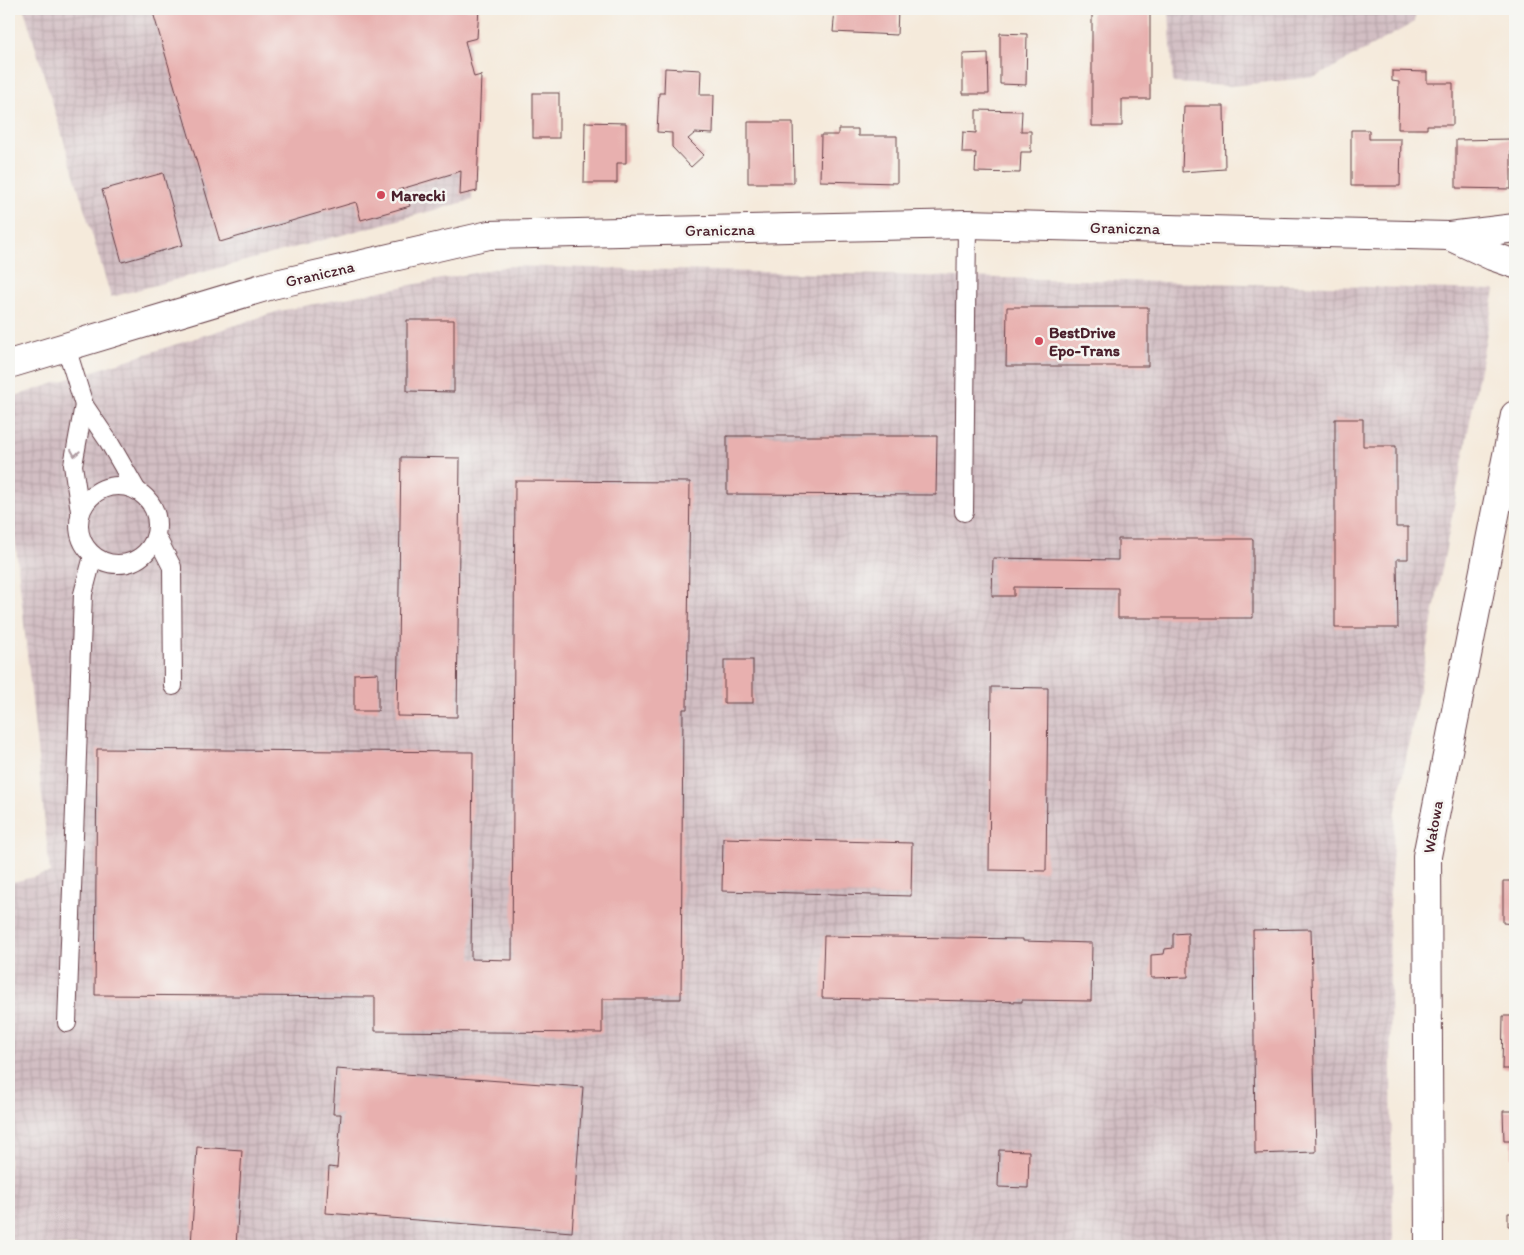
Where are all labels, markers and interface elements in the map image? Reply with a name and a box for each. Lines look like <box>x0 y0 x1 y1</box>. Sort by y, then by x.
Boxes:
place label: Marecki <box>391 186 445 205</box>
marker: Marecki <box>375 189 387 201</box>
street label: Graniczna <box>1090 218 1161 238</box>
street label: Graniczna <box>685 220 756 240</box>
street label: Graniczna <box>284 257 357 291</box>
place label: BestDrive Epo-Trans <box>1049 323 1120 361</box>
marker: BestDrive Epo-Trans <box>1033 335 1045 347</box>
one-way arrow <box>70 448 80 457</box>
street label: Wałowa <box>1419 798 1447 855</box>

